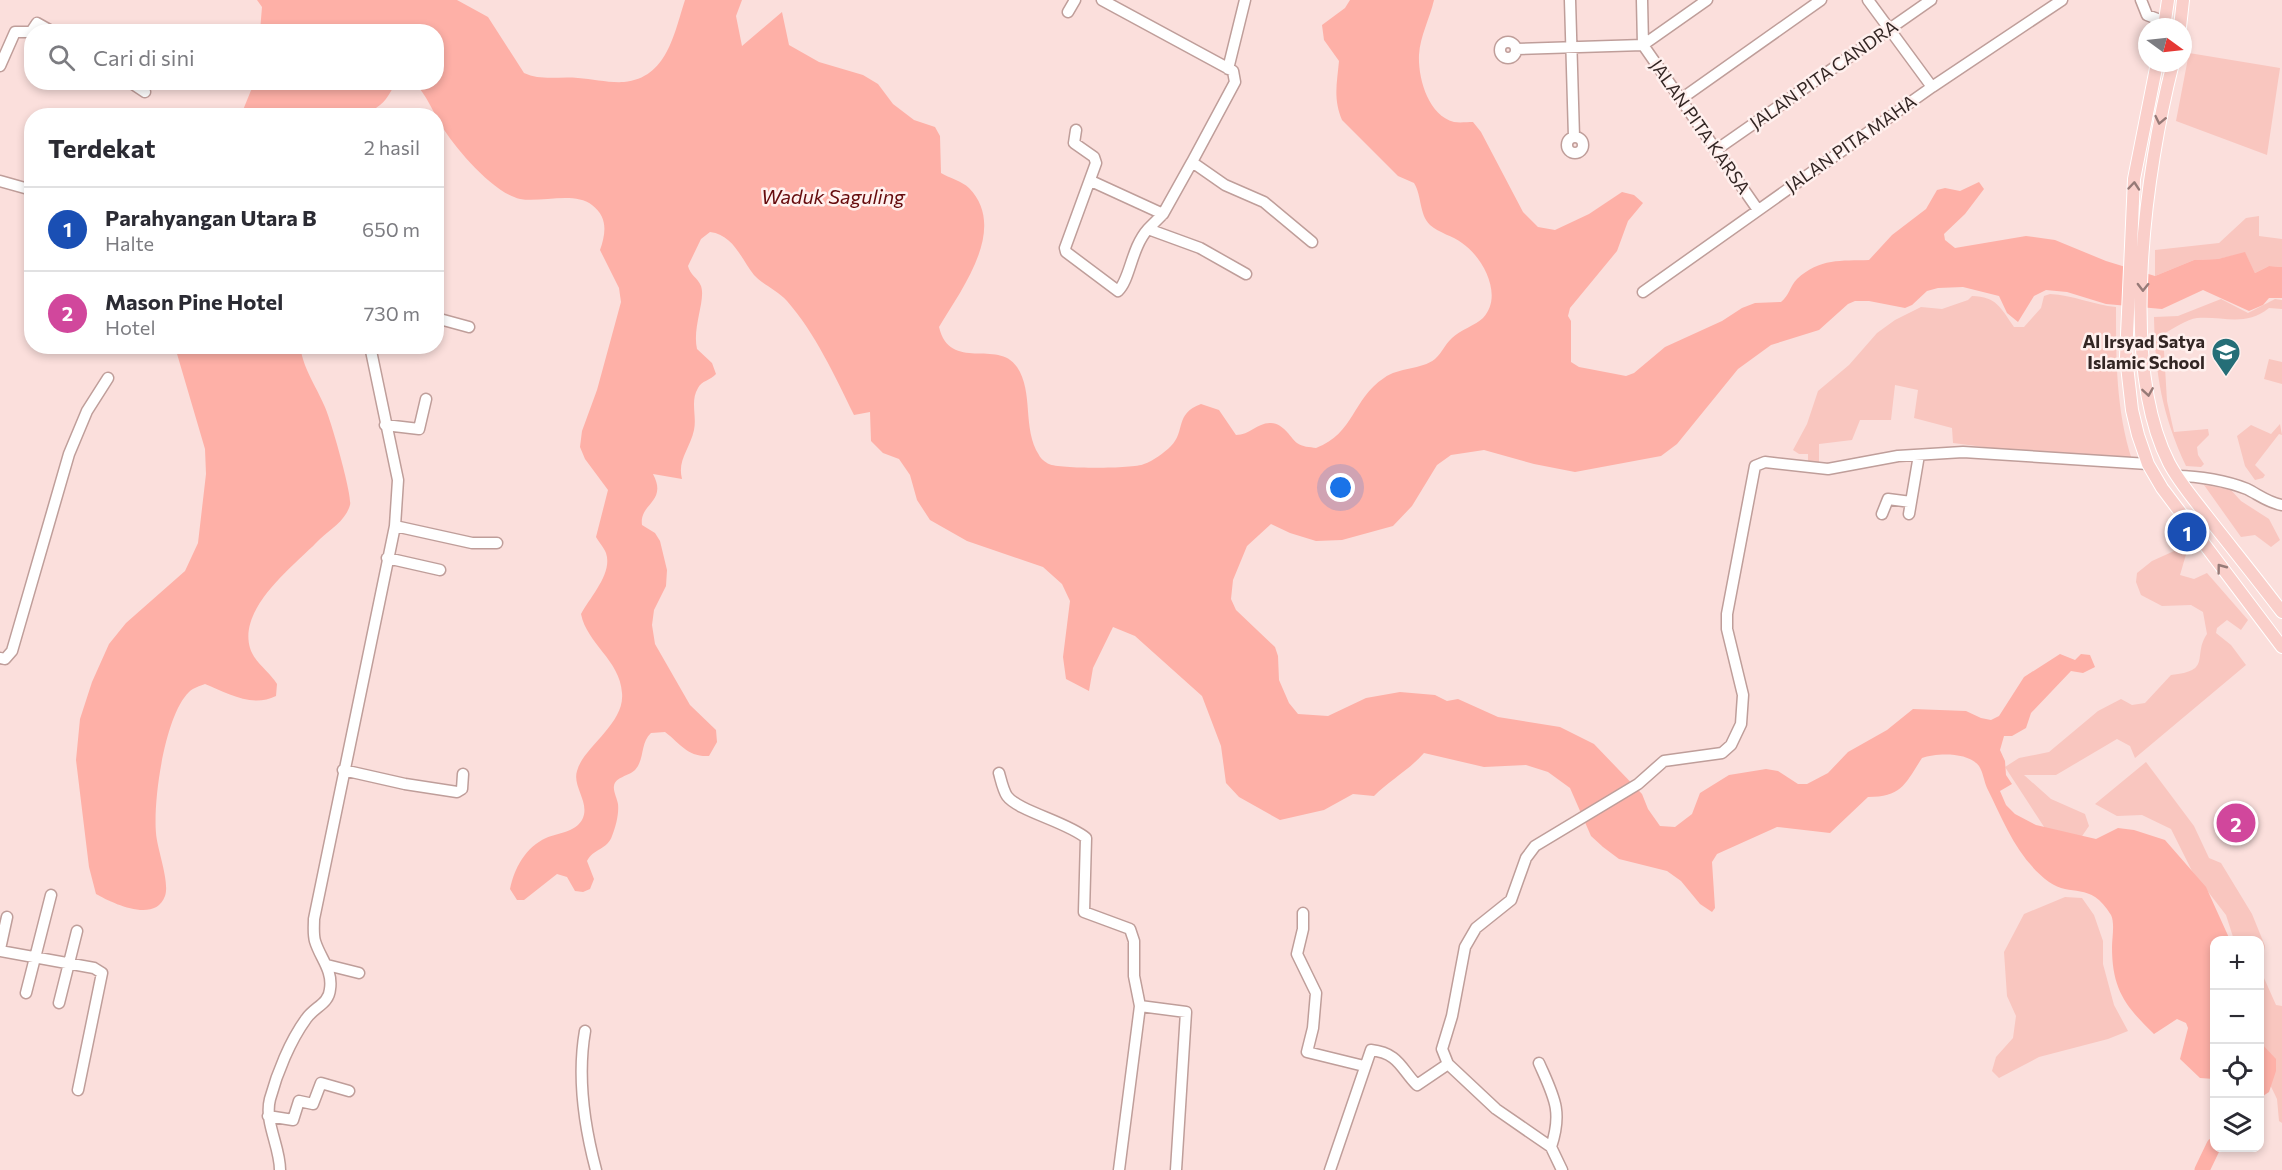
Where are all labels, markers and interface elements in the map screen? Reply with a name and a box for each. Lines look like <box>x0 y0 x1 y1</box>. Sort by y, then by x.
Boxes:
street label: JALAN PITA CANDRA <box>1745 15 1902 134</box>
north arrow <box>2138 18 2192 72</box>
search box <box>24 24 444 90</box>
icon: search <box>45 41 78 74</box>
text: Cari di sini <box>93 44 195 71</box>
street label: JALAN PITA KARSA <box>1646 55 1755 198</box>
street label: JALAN PITA MAHA <box>1781 90 1920 197</box>
one-way arrow <box>2154 115 2167 125</box>
text: Terdekat <box>48 132 155 163</box>
text: 2 hasil <box>364 135 420 159</box>
one-way arrow <box>2127 181 2140 190</box>
water label: Waduk Saguling <box>761 184 906 208</box>
text: Parahyangan Utara B <box>105 204 317 231</box>
text: 1 <box>63 217 72 241</box>
text: 650 m <box>362 217 420 241</box>
text: Halte <box>105 231 154 255</box>
one-way arrow <box>2136 282 2149 291</box>
text: Mason Pine Hotel <box>105 288 283 315</box>
text: 2 <box>62 301 73 325</box>
text: 730 m <box>364 301 420 325</box>
text: Hotel <box>105 315 155 339</box>
place label: Al Irsyad Satya Islamic School <box>2082 330 2205 373</box>
school or university icon: Al Irsyad Satya Islamic School <box>2210 336 2242 378</box>
one-way arrow <box>2141 388 2153 397</box>
your location <box>1326 473 1355 502</box>
pin: 1 <box>2168 510 2206 554</box>
one-way arrow <box>2217 564 2228 575</box>
pin: 2 <box>2216 800 2256 846</box>
map controls <box>2210 936 2264 1152</box>
button: + <box>2210 936 2264 990</box>
button: − <box>2210 990 2264 1044</box>
button: locate <box>2210 1044 2264 1098</box>
button: layers <box>2210 1098 2264 1152</box>

